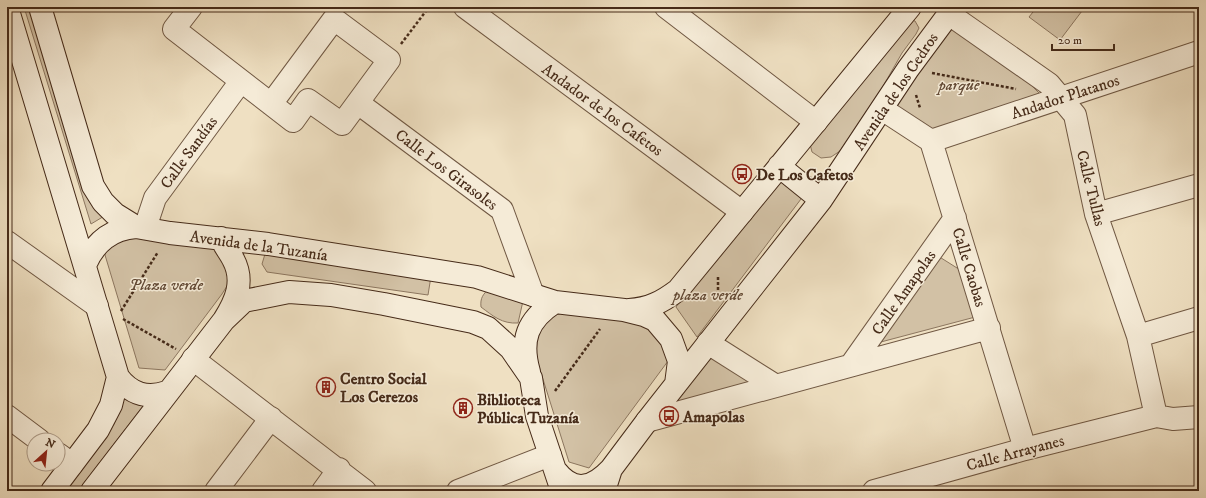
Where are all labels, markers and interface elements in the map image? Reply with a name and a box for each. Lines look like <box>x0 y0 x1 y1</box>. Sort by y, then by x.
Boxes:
scale bar <box>1052 26 1114 52</box>
street label: Avenida de los Cedros <box>849 29 943 154</box>
text: 20 m <box>1058 33 1082 48</box>
street label: Andador de los Cafetos <box>538 59 667 161</box>
street label: Andador Platanos <box>1009 70 1122 124</box>
park label: parque <box>936 75 980 95</box>
street label: Calle Sandías <box>156 112 222 193</box>
street label: Calle Los Girasoles <box>391 125 502 215</box>
street label: Calle Tullas <box>1072 148 1110 228</box>
bus stop icon: De Los Cafetos <box>731 163 753 185</box>
place label: De Los Cafetos <box>756 165 854 185</box>
street label: Calle Caobas <box>948 225 991 309</box>
street label: Avenida de la Tuzanía <box>189 226 329 266</box>
street label: Calle Amapolas <box>867 246 940 339</box>
park label: Plaza verde <box>129 275 203 295</box>
park label: plaza verde <box>670 285 743 305</box>
place label: Centro Social Los Cerezos <box>340 369 428 407</box>
building icon: Centro Social Los Cerezos <box>315 376 337 398</box>
place label: Biblioteca Pública Tuzanía <box>477 390 580 428</box>
building icon: Biblioteca Pública Tuzanía <box>452 397 474 419</box>
bus stop icon: Amapolas <box>658 405 680 427</box>
place label: Amapolas <box>682 407 745 427</box>
street label: Calle Arrayanes <box>964 430 1066 476</box>
north arrow <box>26 432 66 472</box>
text: N <box>43 436 57 452</box>

